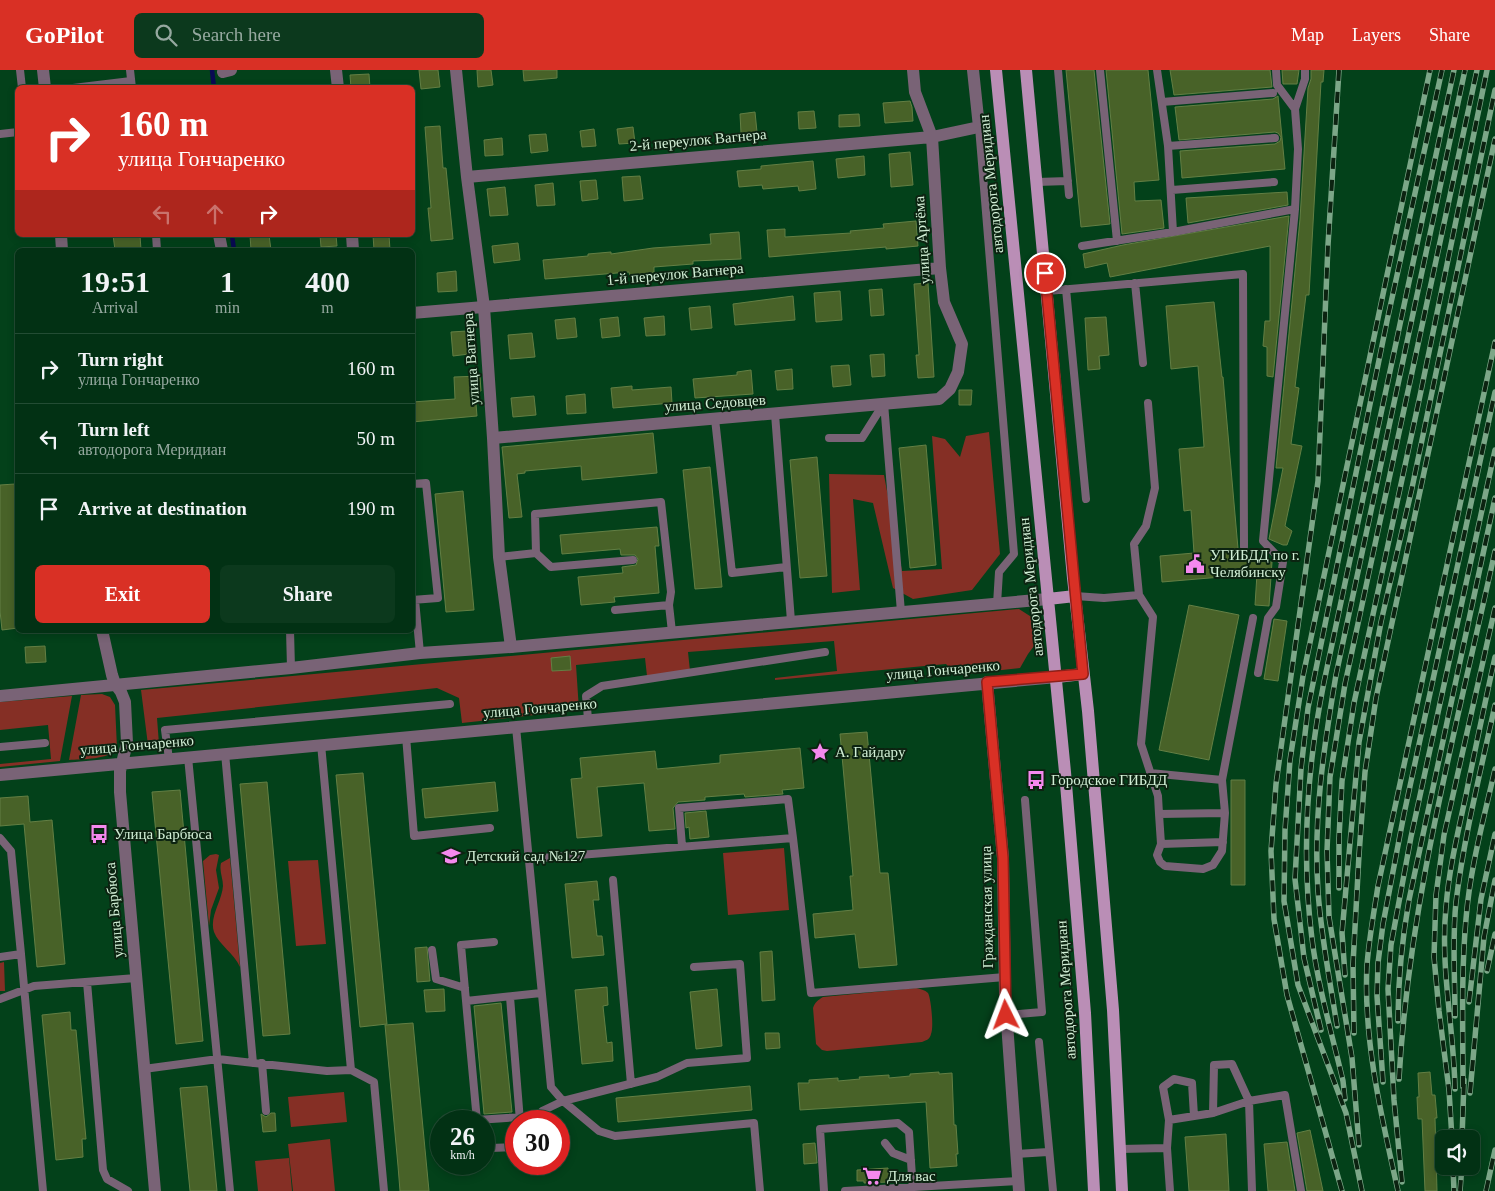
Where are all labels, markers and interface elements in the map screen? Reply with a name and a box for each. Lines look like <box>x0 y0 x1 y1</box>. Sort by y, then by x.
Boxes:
search box <box>134 13 484 58</box>
icon: search <box>152 21 180 49</box>
text: GoPilot <box>25 22 104 48</box>
text: Search here <box>192 24 281 45</box>
text: Map <box>1291 25 1324 45</box>
text: Layers <box>1352 25 1401 45</box>
text: Share <box>1429 25 1470 45</box>
icon: right <box>35 105 100 170</box>
text: 160 m <box>118 105 208 144</box>
street label: автодорога Меридиан <box>976 114 1006 254</box>
street label: 2-й переулок Вагнера <box>629 126 767 154</box>
text: улица Гончаренко <box>118 146 285 171</box>
street label: улица Артёма <box>911 195 933 285</box>
icon: left <box>148 200 176 228</box>
icon: ahead <box>201 200 229 228</box>
icon: right <box>254 200 282 228</box>
pin <box>1024 252 1066 294</box>
icon: arrive <box>1031 259 1059 287</box>
street label: 1-й переулок Вагнера <box>606 260 744 288</box>
text: 19:51 <box>80 265 150 298</box>
text: 1 <box>220 265 235 298</box>
text: 400 <box>305 265 350 298</box>
text: Arrival <box>92 299 138 316</box>
text: min <box>215 299 240 316</box>
text: m <box>321 299 334 316</box>
street label: улица Вагнера <box>460 312 482 406</box>
text: Turn right <box>78 349 163 370</box>
icon: right <box>35 355 63 383</box>
text: 160 m <box>347 358 395 379</box>
text: улица Гончаренко <box>78 371 200 388</box>
street label: улица Седовцев <box>664 391 766 415</box>
text: Turn left <box>78 419 150 440</box>
icon: left <box>35 425 63 453</box>
text: 50 m <box>356 428 395 449</box>
text: автодорога Меридиан <box>78 441 226 458</box>
icon: arrive <box>35 495 63 523</box>
text: Arrive at destination <box>78 498 247 519</box>
text: 190 m <box>347 498 395 519</box>
street label: автодорога Меридиан <box>1016 517 1046 657</box>
place label: УГИБДД по г. Челябинску <box>1210 547 1300 580</box>
public building icon: УГИБДД по г. Челябинску <box>1184 553 1206 575</box>
button: Exit <box>35 565 210 623</box>
button: Share <box>220 565 395 623</box>
street label: улица Гончаренко <box>885 657 1001 683</box>
street label: улица Гончаренко <box>482 695 598 721</box>
street label: улица Гончаренко <box>79 732 195 758</box>
place icon: А. Гайдару <box>809 741 831 763</box>
place label: А. Гайдару <box>835 744 906 760</box>
bus stop icon: Городское ГИБДД <box>1025 769 1047 791</box>
place label: Городское ГИБДД <box>1051 772 1167 788</box>
bus stop icon: Улица Барбюса <box>88 823 110 845</box>
place label: Улица Барбюса <box>114 826 212 842</box>
school or university icon: Детский сад №127 <box>440 845 462 867</box>
street label: Гражданская улица <box>978 845 996 968</box>
place label: Детский сад №127 <box>466 848 586 864</box>
street label: улица Барбюса <box>102 861 126 958</box>
street label: автодорога Меридиан <box>1053 920 1079 1060</box>
position arrow <box>979 988 1031 1040</box>
speed limit sign: 30 <box>505 1110 570 1175</box>
text: 26 <box>450 1123 475 1150</box>
map controls <box>1435 1130 1480 1175</box>
button: sound <box>1435 1130 1480 1175</box>
text: km/h <box>450 1148 475 1162</box>
supermarket icon: Для вас <box>861 1165 883 1187</box>
place label: Для вас <box>887 1168 936 1184</box>

